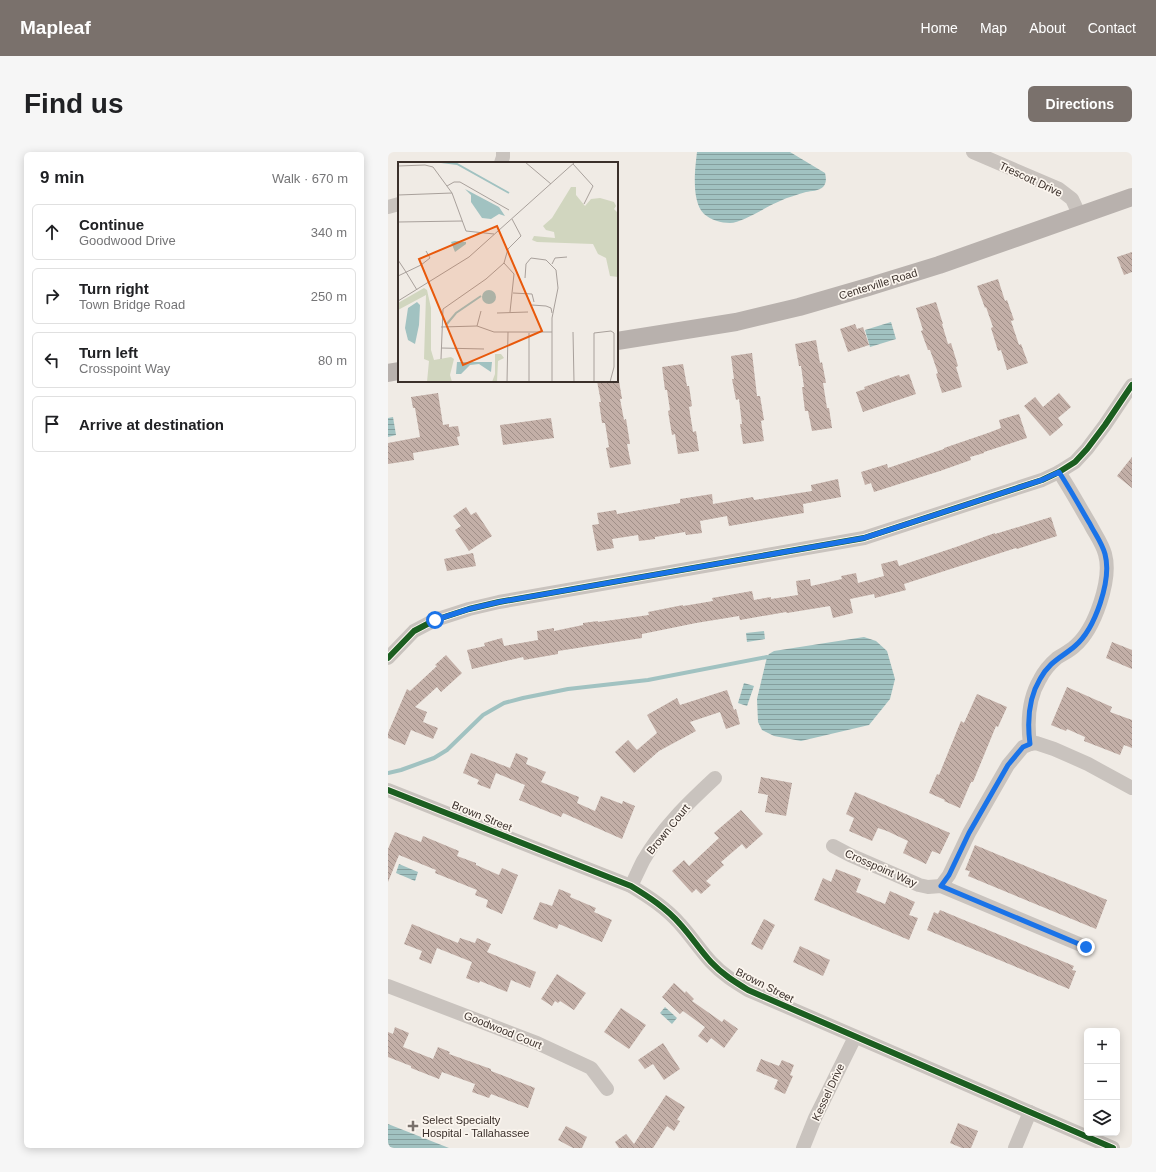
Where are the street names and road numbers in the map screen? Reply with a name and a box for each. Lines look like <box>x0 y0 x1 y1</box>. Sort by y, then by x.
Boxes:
street label: Trescott Drive <box>998 159 1064 199</box>
street label: Centerville Road <box>837 266 919 302</box>
street label: Brown Street <box>450 799 514 833</box>
street label: Brown Court <box>644 801 692 857</box>
street label: Crosspoint Way <box>843 847 919 889</box>
street label: Brown Street <box>734 965 796 1005</box>
street label: Goodwood Court <box>462 1009 544 1051</box>
street label: Kessel Drive <box>810 1061 846 1123</box>

